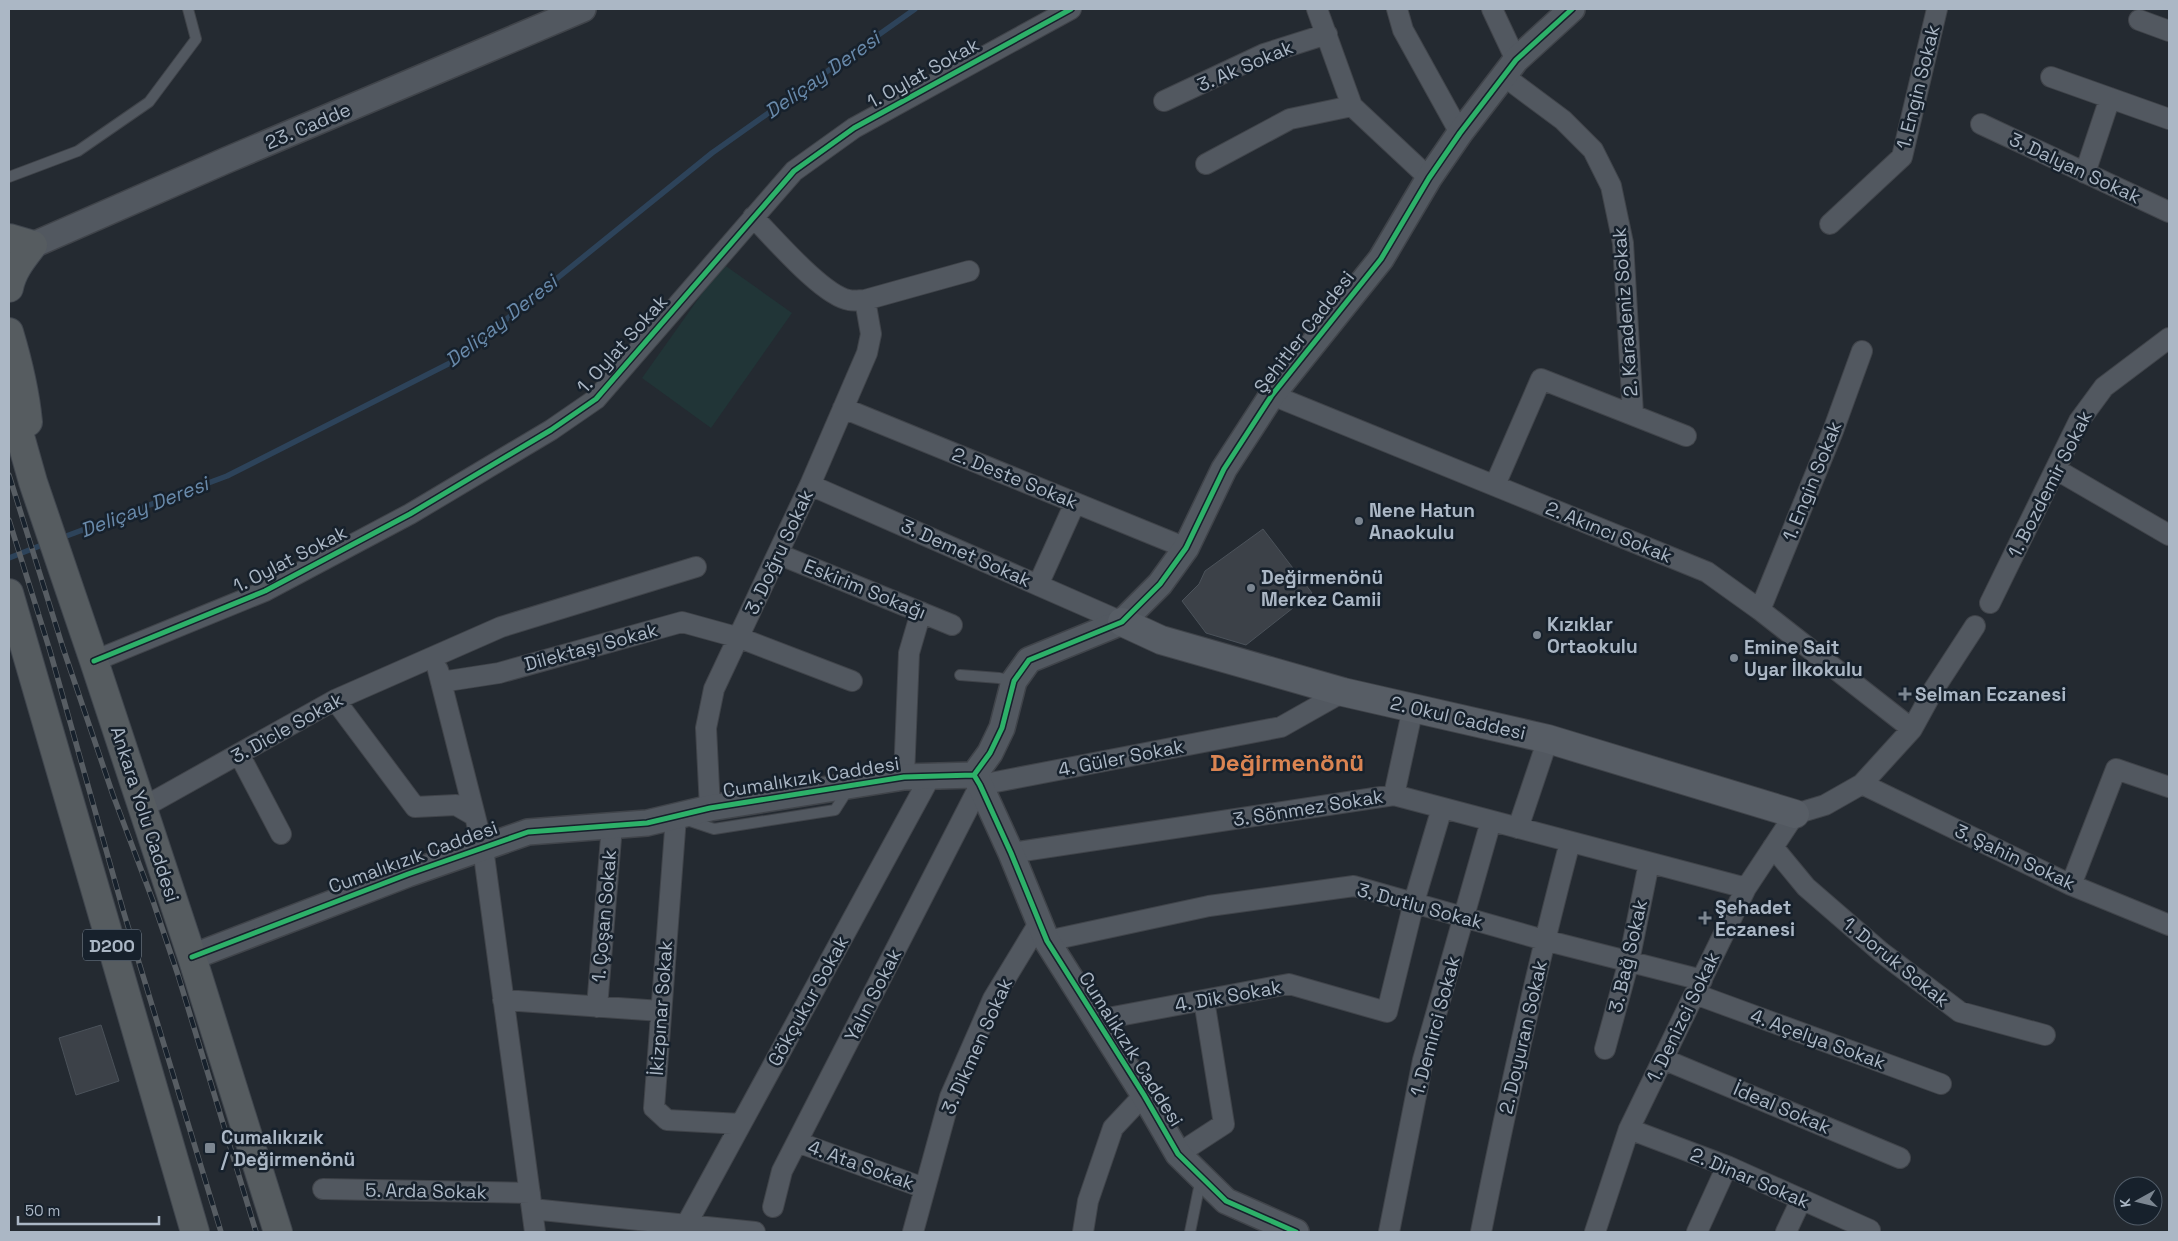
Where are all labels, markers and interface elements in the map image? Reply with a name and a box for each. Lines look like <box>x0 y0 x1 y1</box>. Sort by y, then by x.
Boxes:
street label: 1. Engin Sokak <box>1890 22 1946 152</box>
water label: Deliçay Deresi <box>759 24 886 124</box>
street label: 1. Oylat Sokak <box>863 32 983 114</box>
street label: 3. Ak Sokak <box>1193 35 1297 97</box>
street label: 23. Cadde <box>261 97 355 155</box>
street label: 3. Dalyan Sokak <box>2005 127 2145 209</box>
street label: 2. Karadeniz Sokak <box>1607 227 1643 397</box>
street label: Şehitler Caddesi <box>1248 266 1360 398</box>
water label: Deliçay Deresi <box>440 268 564 373</box>
street label: 1. Oylat Sokak <box>571 289 673 399</box>
street label: 1. Bozdemir Sokak <box>2002 406 2098 562</box>
street label: 1. Engin Sokak <box>1777 417 1847 545</box>
street label: 2. Deste Sokak <box>949 441 1081 515</box>
water label: Deliçay Deresi <box>76 470 214 543</box>
street label: 3. Doğru Sokak <box>739 485 819 619</box>
street label: 2. Akıncı Sokak <box>1542 495 1676 569</box>
place label: Nene Hatun Anaokulu <box>1369 498 1475 545</box>
street label: 3. Demet Sokak <box>897 513 1035 593</box>
marker: Nene Hatun Anaokulu <box>1353 515 1365 527</box>
street label: 1. Oylat Sokak <box>229 520 351 598</box>
street label: Eskirim Sokağı <box>800 553 930 625</box>
place label: Değirmenönü Merkez Camii <box>1261 565 1383 612</box>
marker: Değirmenönü Merkez Camii <box>1245 582 1257 594</box>
place label: Kızıklar Ortaokulu <box>1547 612 1638 659</box>
street label: Dilektaşı Sokak <box>522 617 660 677</box>
marker: Kızıklar Ortaokulu <box>1531 629 1543 641</box>
place label: Emine Sait Uyar İlkokulu <box>1744 635 1863 682</box>
marker: Emine Sait Uyar İlkokulu <box>1728 652 1740 664</box>
place label: Selman Eczanesi <box>1915 682 2066 707</box>
street label: 3. Dicle Sokak <box>227 687 347 769</box>
marker: Selman Eczanesi <box>1899 688 1911 700</box>
street label: 2. Okul Caddesi <box>1388 690 1528 746</box>
street label: Ankara Yolu Caddesi <box>105 723 185 905</box>
street label: 4. Güler Sokak <box>1056 734 1186 782</box>
district label: Değirmenönü <box>1210 747 1364 778</box>
street label: Cumalıkızık Caddesi <box>721 751 901 803</box>
street label: 3. Sönmez Sokak <box>1231 784 1385 832</box>
street label: Cumalıkızık Caddesi <box>325 815 501 899</box>
street label: 3. Şahin Sokak <box>1951 818 2079 896</box>
street label: 1. Çoşan Sokak <box>586 849 622 983</box>
street label: 3. Dutlu Sokak <box>1354 877 1486 935</box>
place label: Şehadet Eczanesi <box>1715 895 1795 942</box>
street label: 3. Bağ Sokak <box>1603 897 1653 1015</box>
street label: 1. Doruk Sokak <box>1838 911 1954 1013</box>
marker: Şehadet Eczanesi <box>1699 912 1711 924</box>
road number: D200 <box>83 930 141 960</box>
street label: Gökçukur Sokak <box>762 931 854 1071</box>
street label: İkizpınar Sokak <box>644 940 678 1076</box>
street label: Yalın Sokak <box>839 944 907 1046</box>
street label: 1. Denizci Sokak <box>1641 948 1725 1086</box>
street label: 1. Demirci Sokak <box>1404 953 1466 1099</box>
street label: 2. Doyuran Sokak <box>1493 958 1553 1116</box>
street label: Cumalıkızık Caddesi <box>1073 967 1189 1131</box>
street label: 3. Dikmen Sokak <box>936 974 1018 1118</box>
street label: 4. Dik Sokak <box>1173 974 1283 1018</box>
street label: 4. Açelya Sokak <box>1747 1003 1889 1075</box>
street label: İdeal Sokak <box>1730 1076 1834 1140</box>
place label: Cumalıkızık / Değirmenönü <box>220 1125 355 1172</box>
street label: 4. Ata Sokak <box>804 1134 918 1196</box>
marker: Cumalıkızık / Değirmenönü <box>203 1141 217 1155</box>
street label: 2. Dinar Sokak <box>1687 1142 1813 1214</box>
north arrow <box>2113 1176 2163 1226</box>
street label: 5. Arda Sokak <box>365 1177 487 1205</box>
scale bar <box>18 1194 159 1226</box>
text: K <box>2116 1197 2135 1208</box>
text: 50 m <box>25 1201 60 1220</box>

